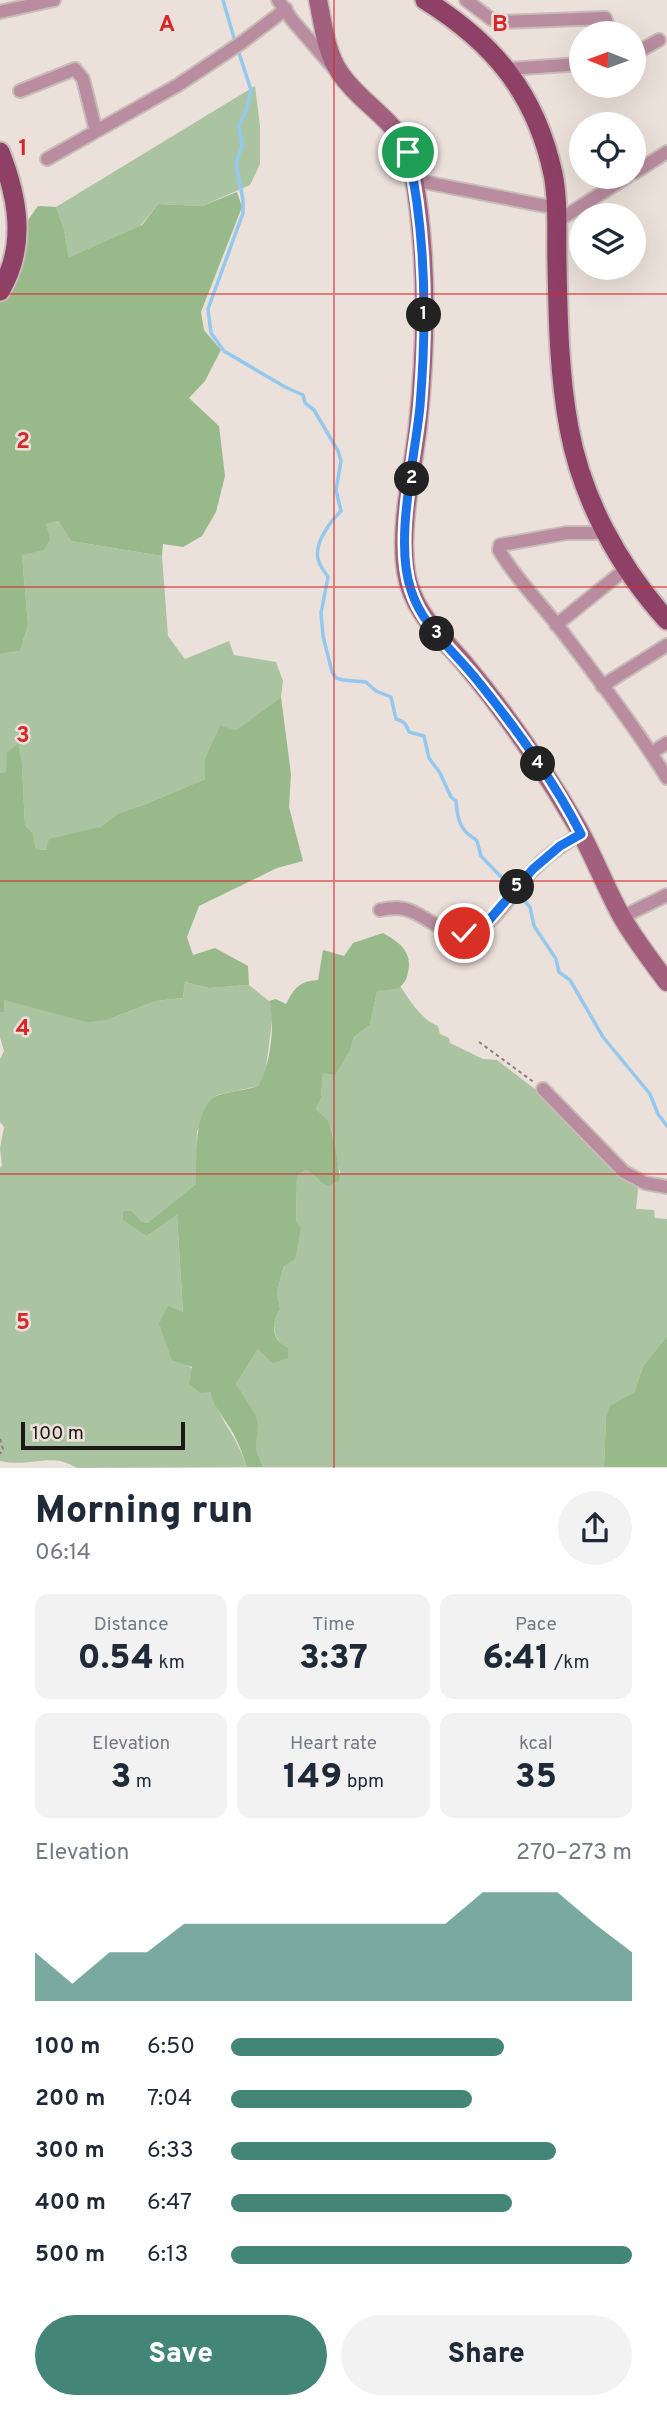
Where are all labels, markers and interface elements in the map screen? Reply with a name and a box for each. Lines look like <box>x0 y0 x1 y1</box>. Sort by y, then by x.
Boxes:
text: A <box>159 11 175 40</box>
text: B <box>492 11 508 40</box>
north arrow <box>569 21 646 98</box>
map controls <box>569 21 646 280</box>
button: locate <box>569 112 646 189</box>
pin <box>378 122 438 182</box>
icon: arrive <box>389 133 427 171</box>
text: 1 <box>18 135 28 164</box>
button: layers <box>569 203 646 280</box>
pin: 1 <box>406 298 442 332</box>
text: 1 <box>420 302 427 326</box>
text: 2 <box>16 428 30 457</box>
pin: 2 <box>394 462 430 496</box>
text: 2 <box>406 466 417 490</box>
pin: 3 <box>420 616 454 652</box>
text: 3 <box>431 621 442 645</box>
text: 3 <box>16 722 30 751</box>
pin: 4 <box>520 746 556 782</box>
text: 4 <box>531 751 544 775</box>
pin: 5 <box>500 870 534 904</box>
text: 5 <box>511 874 522 898</box>
pin <box>434 903 494 963</box>
icon: check <box>445 914 483 952</box>
text: 4 <box>16 1015 30 1044</box>
text: 5 <box>16 1309 30 1338</box>
scale bar <box>21 1419 186 1450</box>
text: 100 m <box>32 1422 84 1446</box>
text: Morning run <box>35 1488 253 1537</box>
button: share <box>558 1491 632 1565</box>
text: 06:14 <box>35 1539 91 1568</box>
text: Distance <box>94 1613 168 1637</box>
text: Time <box>312 1613 355 1637</box>
text: Pace <box>515 1613 557 1637</box>
text: 0.54 <box>77 1637 154 1681</box>
text: 3:37 <box>299 1637 368 1681</box>
text: 6:41 <box>482 1637 550 1681</box>
text: km <box>154 1651 185 1675</box>
text: /km <box>550 1651 590 1675</box>
text: Elevation <box>92 1732 170 1756</box>
text: Heart rate <box>290 1732 377 1756</box>
text: kcal <box>519 1732 553 1756</box>
text: 3 <box>110 1756 131 1800</box>
text: 149 <box>283 1756 342 1800</box>
text: 35 <box>515 1756 557 1800</box>
text: m <box>131 1770 152 1794</box>
text: bpm <box>342 1770 384 1794</box>
text: Elevation <box>35 1839 130 1868</box>
text: 270–273 m <box>516 1839 632 1868</box>
text: 100 m <box>35 2033 100 2062</box>
text: 6:50 <box>147 2033 195 2062</box>
text: 200 m <box>35 2085 105 2114</box>
text: 7:04 <box>147 2085 192 2114</box>
text: 300 m <box>35 2137 105 2166</box>
text: 6:33 <box>147 2137 194 2166</box>
text: 400 m <box>35 2189 106 2218</box>
text: 6:47 <box>147 2189 192 2218</box>
text: 500 m <box>35 2241 105 2270</box>
text: 6:13 <box>147 2241 188 2270</box>
button: Save <box>35 2315 327 2395</box>
button: Share <box>341 2315 632 2395</box>

